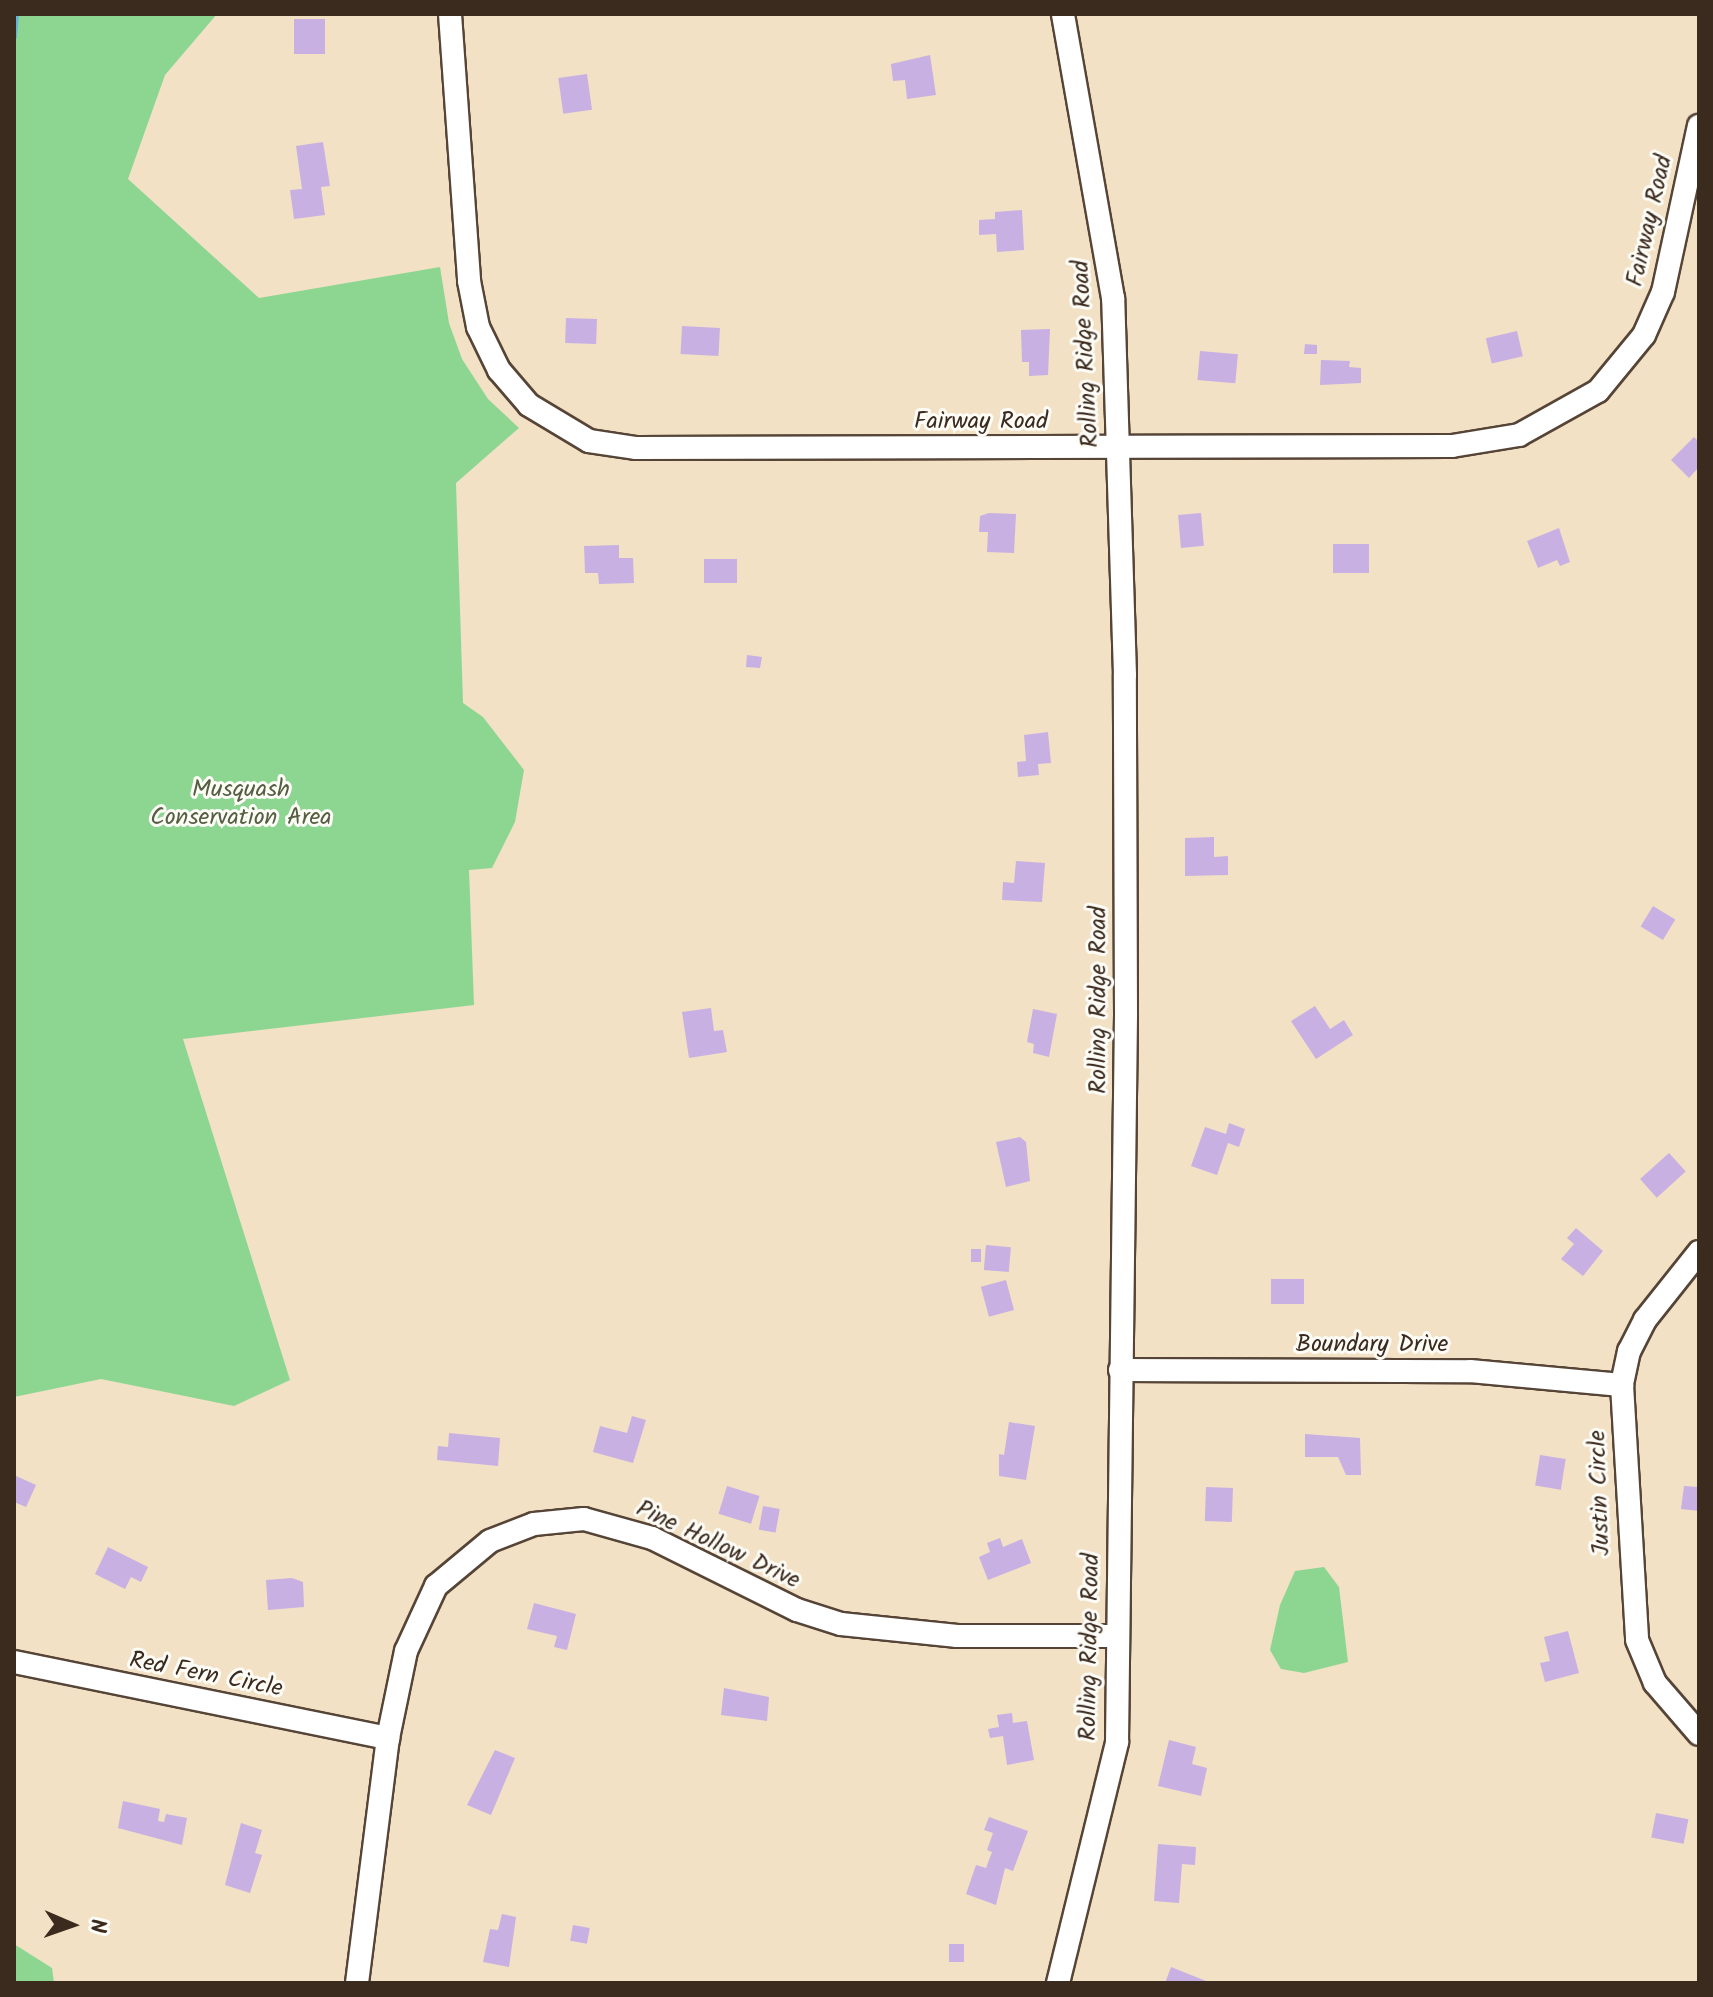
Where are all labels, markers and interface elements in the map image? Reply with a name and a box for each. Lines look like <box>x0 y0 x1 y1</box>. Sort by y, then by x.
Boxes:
street label: Fairway Road <box>1621 153 1679 289</box>
street label: Rolling Ridge Road <box>1067 259 1105 449</box>
street label: Fairway Road <box>914 408 1048 436</box>
park label: Musquash Conservation Area <box>150 776 332 832</box>
street label: Rolling Ridge Road <box>1085 906 1113 1094</box>
street label: Boundary Drive <box>1296 1331 1448 1359</box>
street label: Justin Circle <box>1583 1430 1617 1556</box>
street label: Pine Hollow Drive <box>632 1494 804 1596</box>
street label: Rolling Ridge Road <box>1074 1553 1106 1741</box>
street label: Red Fern Circle <box>127 1646 285 1704</box>
north arrow <box>32 1885 112 1965</box>
text: N <box>79 1918 114 1933</box>

